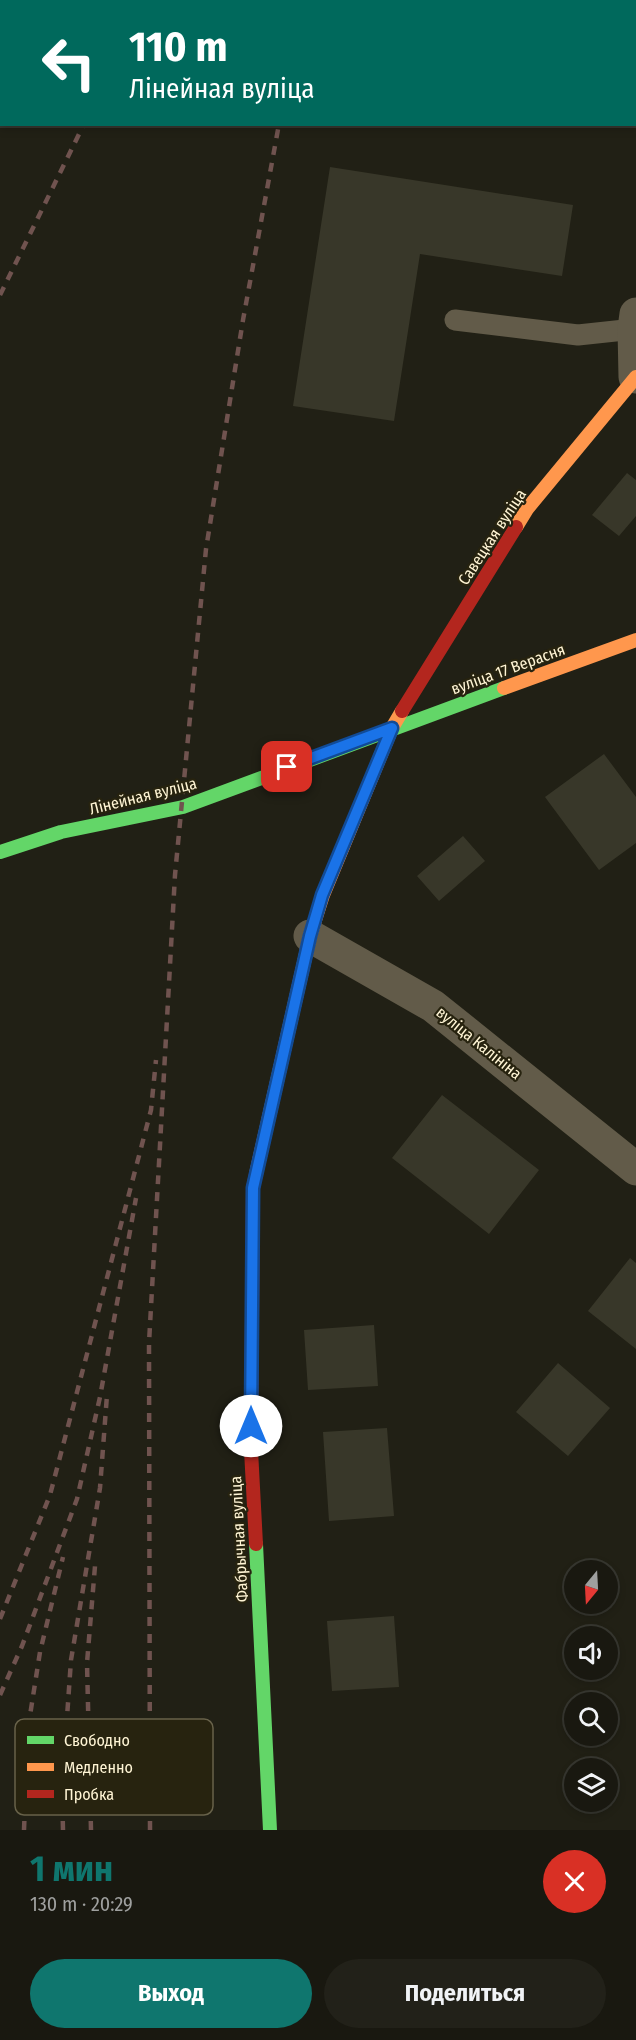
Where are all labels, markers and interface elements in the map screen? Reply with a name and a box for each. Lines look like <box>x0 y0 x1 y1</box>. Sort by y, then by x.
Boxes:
text: 110 m <box>129 22 228 72</box>
icon: left <box>30 24 108 102</box>
text: Лінейная вуліца <box>129 73 314 105</box>
street label: Савецкая вуліца <box>454 485 530 588</box>
street label: вуліца 17 Верасня <box>448 640 568 698</box>
pin <box>261 741 312 792</box>
icon: arrive <box>270 750 303 783</box>
street label: Лінейная вуліца <box>87 773 199 819</box>
street label: вуліца Калініна <box>432 1003 526 1083</box>
position arrow <box>219 1394 283 1458</box>
street label: Фабрычная вуліца <box>226 1475 252 1603</box>
north arrow <box>564 1560 618 1614</box>
map controls <box>564 1560 618 1812</box>
button: sound <box>564 1626 618 1680</box>
button: search <box>564 1692 618 1746</box>
legend <box>15 1719 213 1815</box>
text: Свободно <box>64 1731 130 1750</box>
text: Медленно <box>64 1758 133 1777</box>
button: layers <box>564 1758 618 1812</box>
text: Пробка <box>64 1785 114 1804</box>
text: 1 мин <box>30 1847 113 1891</box>
button: close <box>543 1850 606 1913</box>
text: 130 m · 20:29 <box>30 1892 133 1916</box>
button: Выход <box>30 1959 312 2028</box>
button: Поделиться <box>324 1959 606 2028</box>

